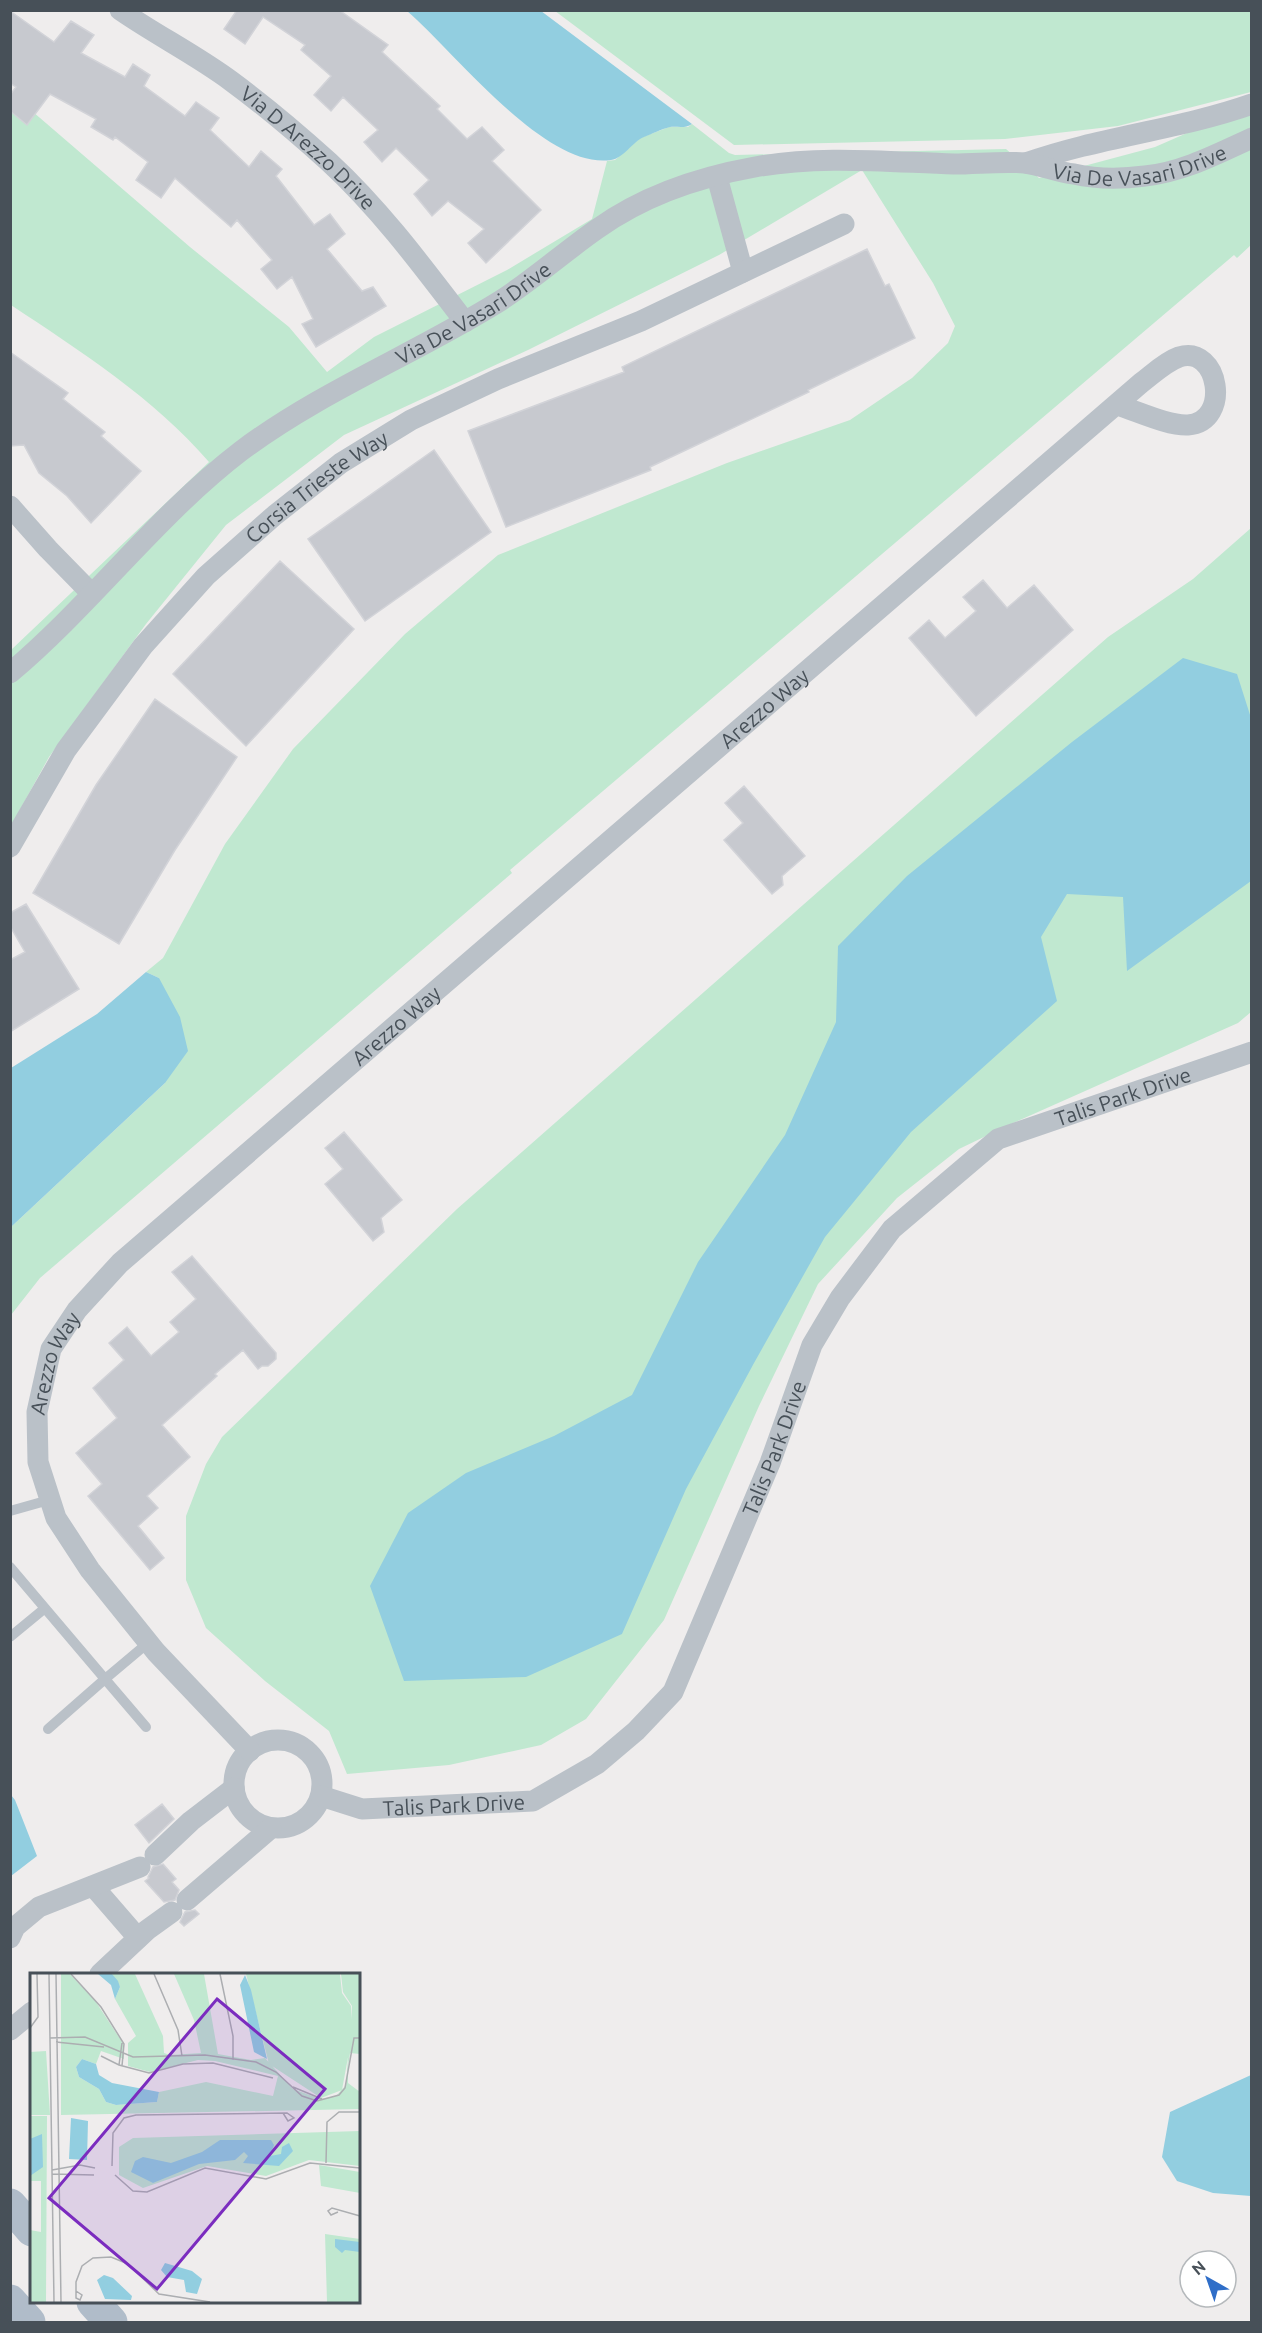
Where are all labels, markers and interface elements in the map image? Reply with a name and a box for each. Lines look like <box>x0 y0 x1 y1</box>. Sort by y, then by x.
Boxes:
street label: Via D Arezzo Drive <box>236 81 381 214</box>
street label: Via De Vasari Drive <box>1050 140 1230 190</box>
street label: Via De Vasari Drive <box>392 257 555 369</box>
street label: Corsia Trieste Way <box>240 425 392 548</box>
street label: Arezzo Way <box>715 663 813 753</box>
street label: Arezzo Way <box>347 980 445 1070</box>
street label: Talis Park Drive <box>1052 1062 1194 1131</box>
street label: Arezzo Way <box>25 1307 85 1417</box>
street label: Talis Park Drive <box>737 1377 810 1519</box>
street label: Talis Park Drive <box>382 1789 526 1820</box>
inset map <box>30 1973 360 2303</box>
north arrow <box>1178 2249 1238 2309</box>
text: N <box>1188 2257 1209 2278</box>

